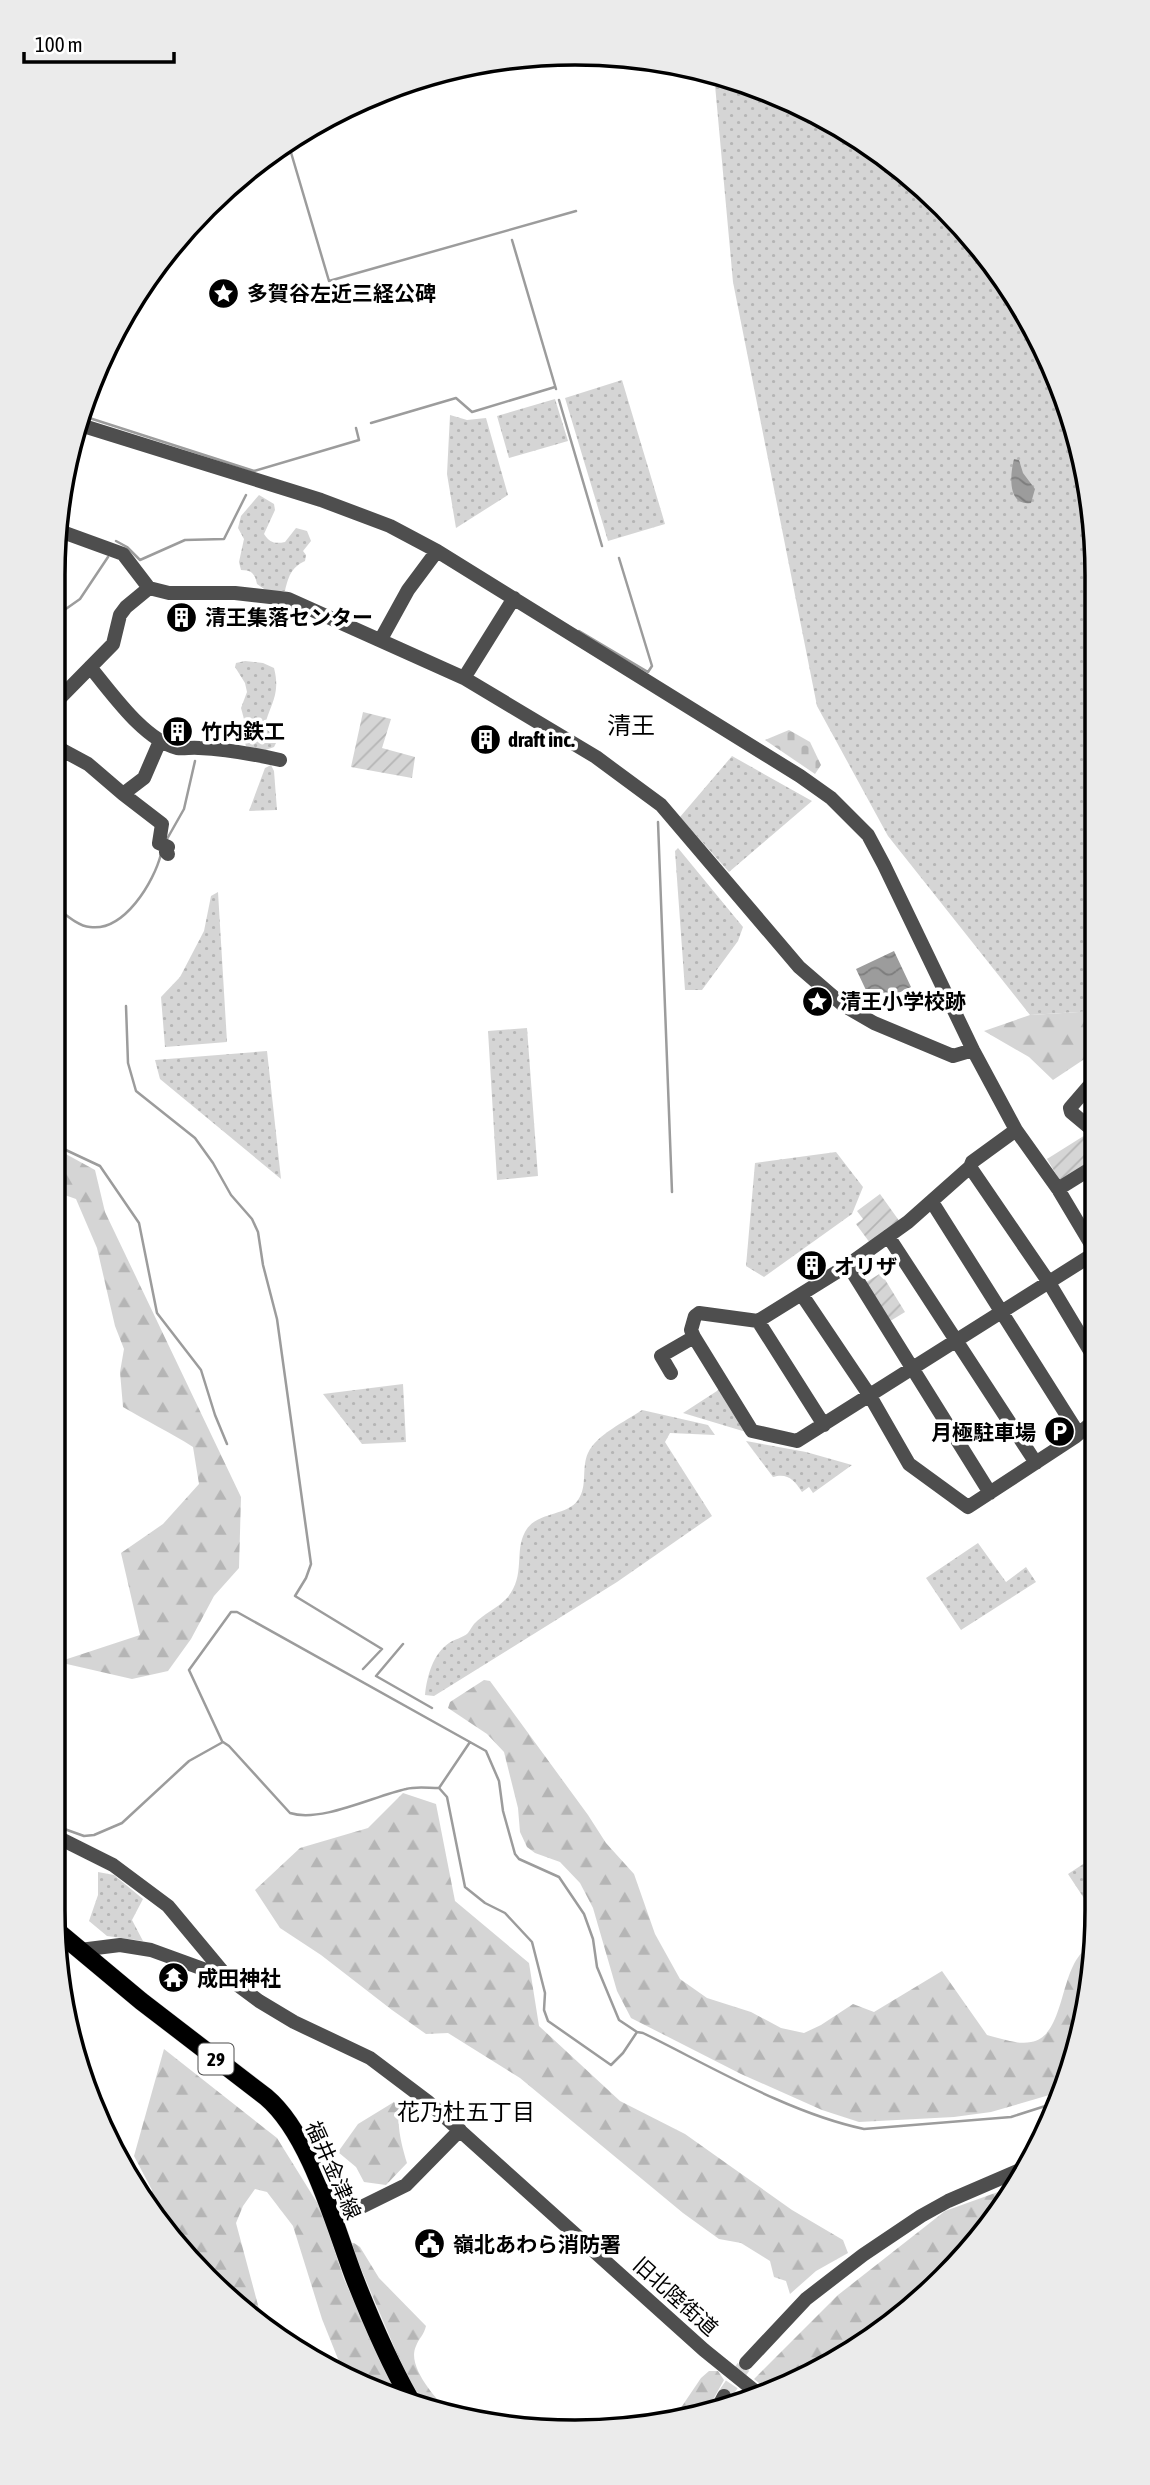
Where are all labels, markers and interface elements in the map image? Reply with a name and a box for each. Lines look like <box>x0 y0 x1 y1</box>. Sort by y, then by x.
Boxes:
scale bar <box>24 21 175 65</box>
text: 100 m <box>35 32 83 56</box>
place icon: 多賀谷左近三経公碑 <box>207 276 241 310</box>
place label: 多賀谷左近三経公碑 <box>247 281 436 305</box>
building icon: 清王集落センター <box>165 600 199 634</box>
place label: 清王集落センター <box>205 605 373 629</box>
district label: 清王 <box>607 712 655 739</box>
building icon: 竹内鉄工 <box>161 714 195 748</box>
place label: 竹内鉄工 <box>201 719 285 743</box>
building icon: draft inc. <box>468 722 502 756</box>
place label: draft inc. <box>508 727 575 751</box>
place icon: 清王小学校跡 <box>800 984 834 1018</box>
place label: 清王小学校跡 <box>840 989 966 1013</box>
building icon: オリザ <box>794 1249 828 1283</box>
place label: オリザ <box>834 1254 897 1278</box>
parking icon: 月極駐車場 <box>1042 1415 1076 1449</box>
place label: 月極駐車場 <box>931 1420 1036 1444</box>
temple icon: 成田神社 <box>157 1961 191 1995</box>
place label: 成田神社 <box>197 1966 281 1990</box>
road number: 29 <box>198 2044 234 2074</box>
district label: 花乃杜五丁目 <box>397 2099 535 2125</box>
street label: 福井金津線 <box>302 2117 366 2223</box>
public building icon: 嶺北あわら消防署 <box>413 2227 447 2261</box>
place label: 嶺北あわら消防署 <box>453 2232 621 2256</box>
street label: 旧北陸街道 <box>629 2252 723 2340</box>

